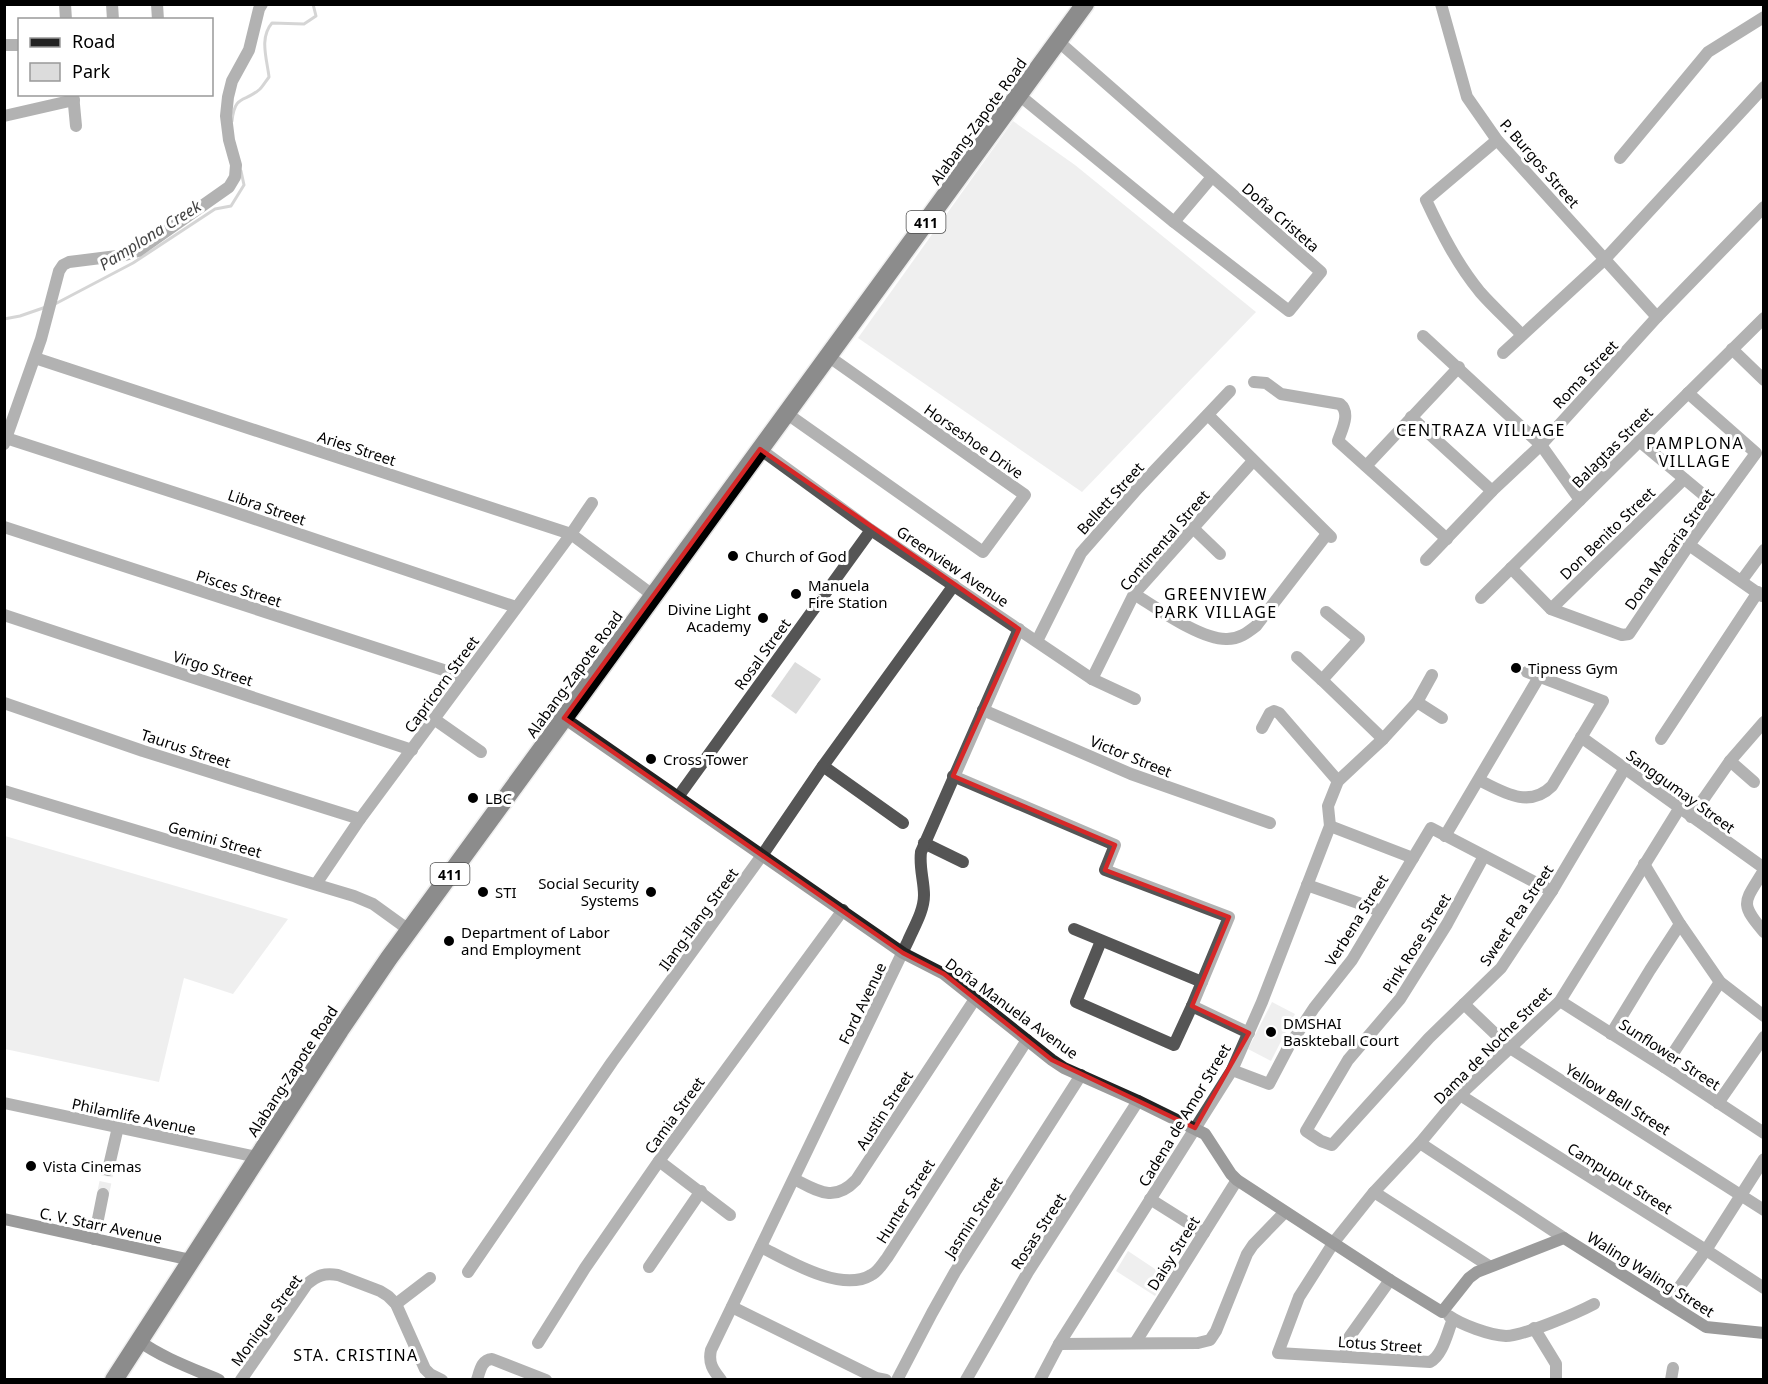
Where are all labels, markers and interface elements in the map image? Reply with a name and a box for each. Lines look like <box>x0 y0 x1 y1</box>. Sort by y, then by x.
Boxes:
legend <box>18 18 213 96</box>
text: Road <box>72 29 115 53</box>
street label: Alabang-Zapote Road <box>925 54 1031 188</box>
text: Park <box>72 59 110 83</box>
street label: P. Burgos Street <box>1496 114 1584 212</box>
street label: Doña Cristeta <box>1238 178 1324 256</box>
water label: Pamplona Creek <box>95 194 206 275</box>
road number: 411 <box>906 211 946 233</box>
street label: Roma Street <box>1548 335 1622 413</box>
street label: Horseshoe Drive <box>920 399 1028 483</box>
street label: Balagtas Street <box>1567 402 1657 492</box>
district label: CENTRAZA VILLAGE <box>1396 419 1566 441</box>
street label: Aries Street <box>315 426 399 470</box>
district label: PAMPLONA VILLAGE <box>1646 432 1744 472</box>
street label: Bellett Street <box>1072 457 1148 539</box>
street label: Don Benito Street <box>1555 482 1659 584</box>
street label: Libra Street <box>225 484 309 530</box>
street label: Dona Macaria Street <box>1620 484 1719 614</box>
street label: Continental Street <box>1115 485 1214 595</box>
street label: Greenview Avenue <box>893 521 1013 611</box>
place label: Church of God <box>745 546 847 566</box>
marker: Church of God <box>726 549 740 563</box>
street label: Pisces Street <box>194 565 285 611</box>
place label: Manuela Fire Station <box>808 575 888 612</box>
district label: GREENVIEW PARK VILLAGE <box>1154 583 1278 623</box>
marker: Manuela Fire Station <box>789 587 803 601</box>
place label: Divine Light Academy <box>667 599 752 636</box>
street label: Alabang-Zapote Road <box>521 607 627 741</box>
marker: Divine Light Academy <box>756 611 770 625</box>
street label: Rosal Street <box>729 614 795 694</box>
street label: Capricorn Street <box>399 631 483 736</box>
street label: Virgo Street <box>170 646 256 691</box>
place label: Tipness Gym <box>1528 658 1618 678</box>
marker: Tipness Gym <box>1509 661 1523 675</box>
street label: Taurus Street <box>139 724 234 772</box>
street label: Victor Street <box>1087 731 1175 782</box>
street label: Sanggumay Street <box>1623 745 1740 837</box>
place label: Cross Tower <box>663 749 748 769</box>
marker: Cross Tower <box>644 752 658 766</box>
place label: LBC <box>485 788 513 808</box>
marker: LBC <box>466 791 480 805</box>
street label: Gemini Street <box>166 816 265 862</box>
street label: Sweet Pea Street <box>1475 860 1558 970</box>
road number: 411 <box>430 863 470 885</box>
street label: Ilang-Ilang Street <box>654 863 742 974</box>
street label: Verbena Street <box>1320 870 1392 970</box>
place label: Social Security Systems <box>538 873 639 910</box>
place label: STI <box>495 882 517 902</box>
marker: STI <box>476 885 490 899</box>
marker: Social Security Systems <box>644 885 658 899</box>
street label: Pink Rose Street <box>1377 889 1455 997</box>
place label: Department of Labor and Employment <box>461 922 610 959</box>
marker: Department of Labor and Employment <box>442 934 456 948</box>
street label: Doña Manuela Avenue <box>942 953 1082 1063</box>
street label: Ford Avenue <box>834 959 890 1047</box>
street label: Dama de Noche Street <box>1429 981 1556 1108</box>
street label: Alabang-Zapote Road <box>242 1002 342 1140</box>
place label: DMSHAI Baskteball Court <box>1283 1013 1400 1050</box>
street label: Sunflower Street <box>1616 1014 1725 1095</box>
marker: DMSHAI Baskteball Court <box>1264 1025 1278 1039</box>
street label: Cadena de Amor Street <box>1133 1039 1235 1190</box>
street label: Yellow Bell Street <box>1562 1059 1675 1140</box>
street label: Austin Street <box>851 1066 917 1153</box>
street label: Camia Street <box>639 1072 709 1157</box>
street label: Philamlife Avenue <box>70 1093 198 1139</box>
street label: Campuput Street <box>1564 1138 1677 1219</box>
street label: Hunter Street <box>871 1155 939 1247</box>
place label: Vista Cinemas <box>43 1156 142 1176</box>
marker: Vista Cinemas <box>24 1159 38 1173</box>
street label: Jasmin Street <box>938 1172 1007 1263</box>
street label: Rosas Street <box>1006 1189 1070 1273</box>
street label: C. V. Starr Avenue <box>38 1202 164 1248</box>
street label: Daisy Street <box>1142 1212 1204 1294</box>
street label: Waling Waling Street <box>1584 1227 1719 1322</box>
street label: Monique Street <box>226 1270 306 1370</box>
street label: Lotus Street <box>1337 1331 1423 1357</box>
district label: STA. CRISTINA <box>293 1344 419 1366</box>

